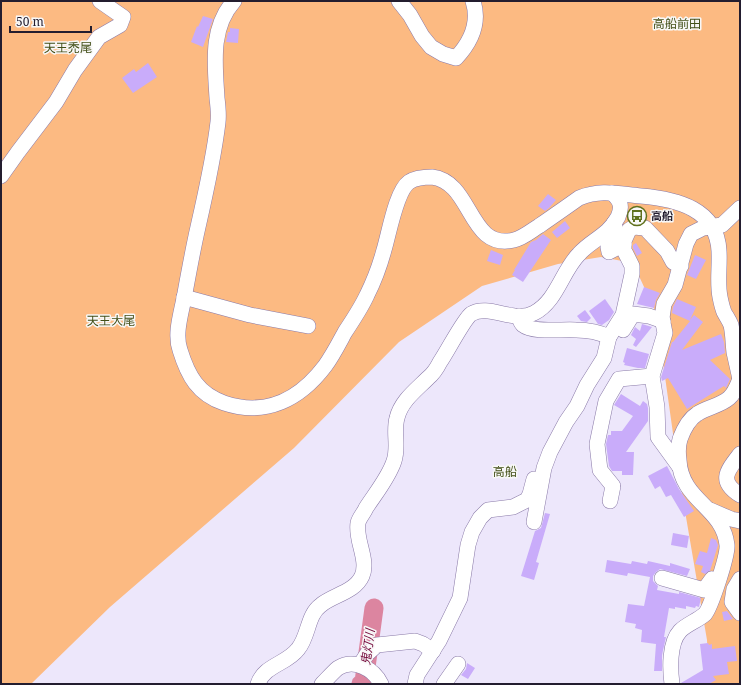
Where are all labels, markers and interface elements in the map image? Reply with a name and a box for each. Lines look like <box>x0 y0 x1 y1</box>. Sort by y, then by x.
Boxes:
scale bar <box>10 8 91 34</box>
text: 50 m <box>16 13 44 30</box>
district label: 高船前田 <box>653 15 701 32</box>
district label: 天王禿尾 <box>44 39 92 56</box>
bus stop icon: 高船 <box>626 205 648 227</box>
place label: 高船 <box>651 208 673 223</box>
district label: 天王大尾 <box>87 312 135 329</box>
district label: 高船 <box>493 463 517 480</box>
water label: 鬼灯川 <box>357 626 379 666</box>

